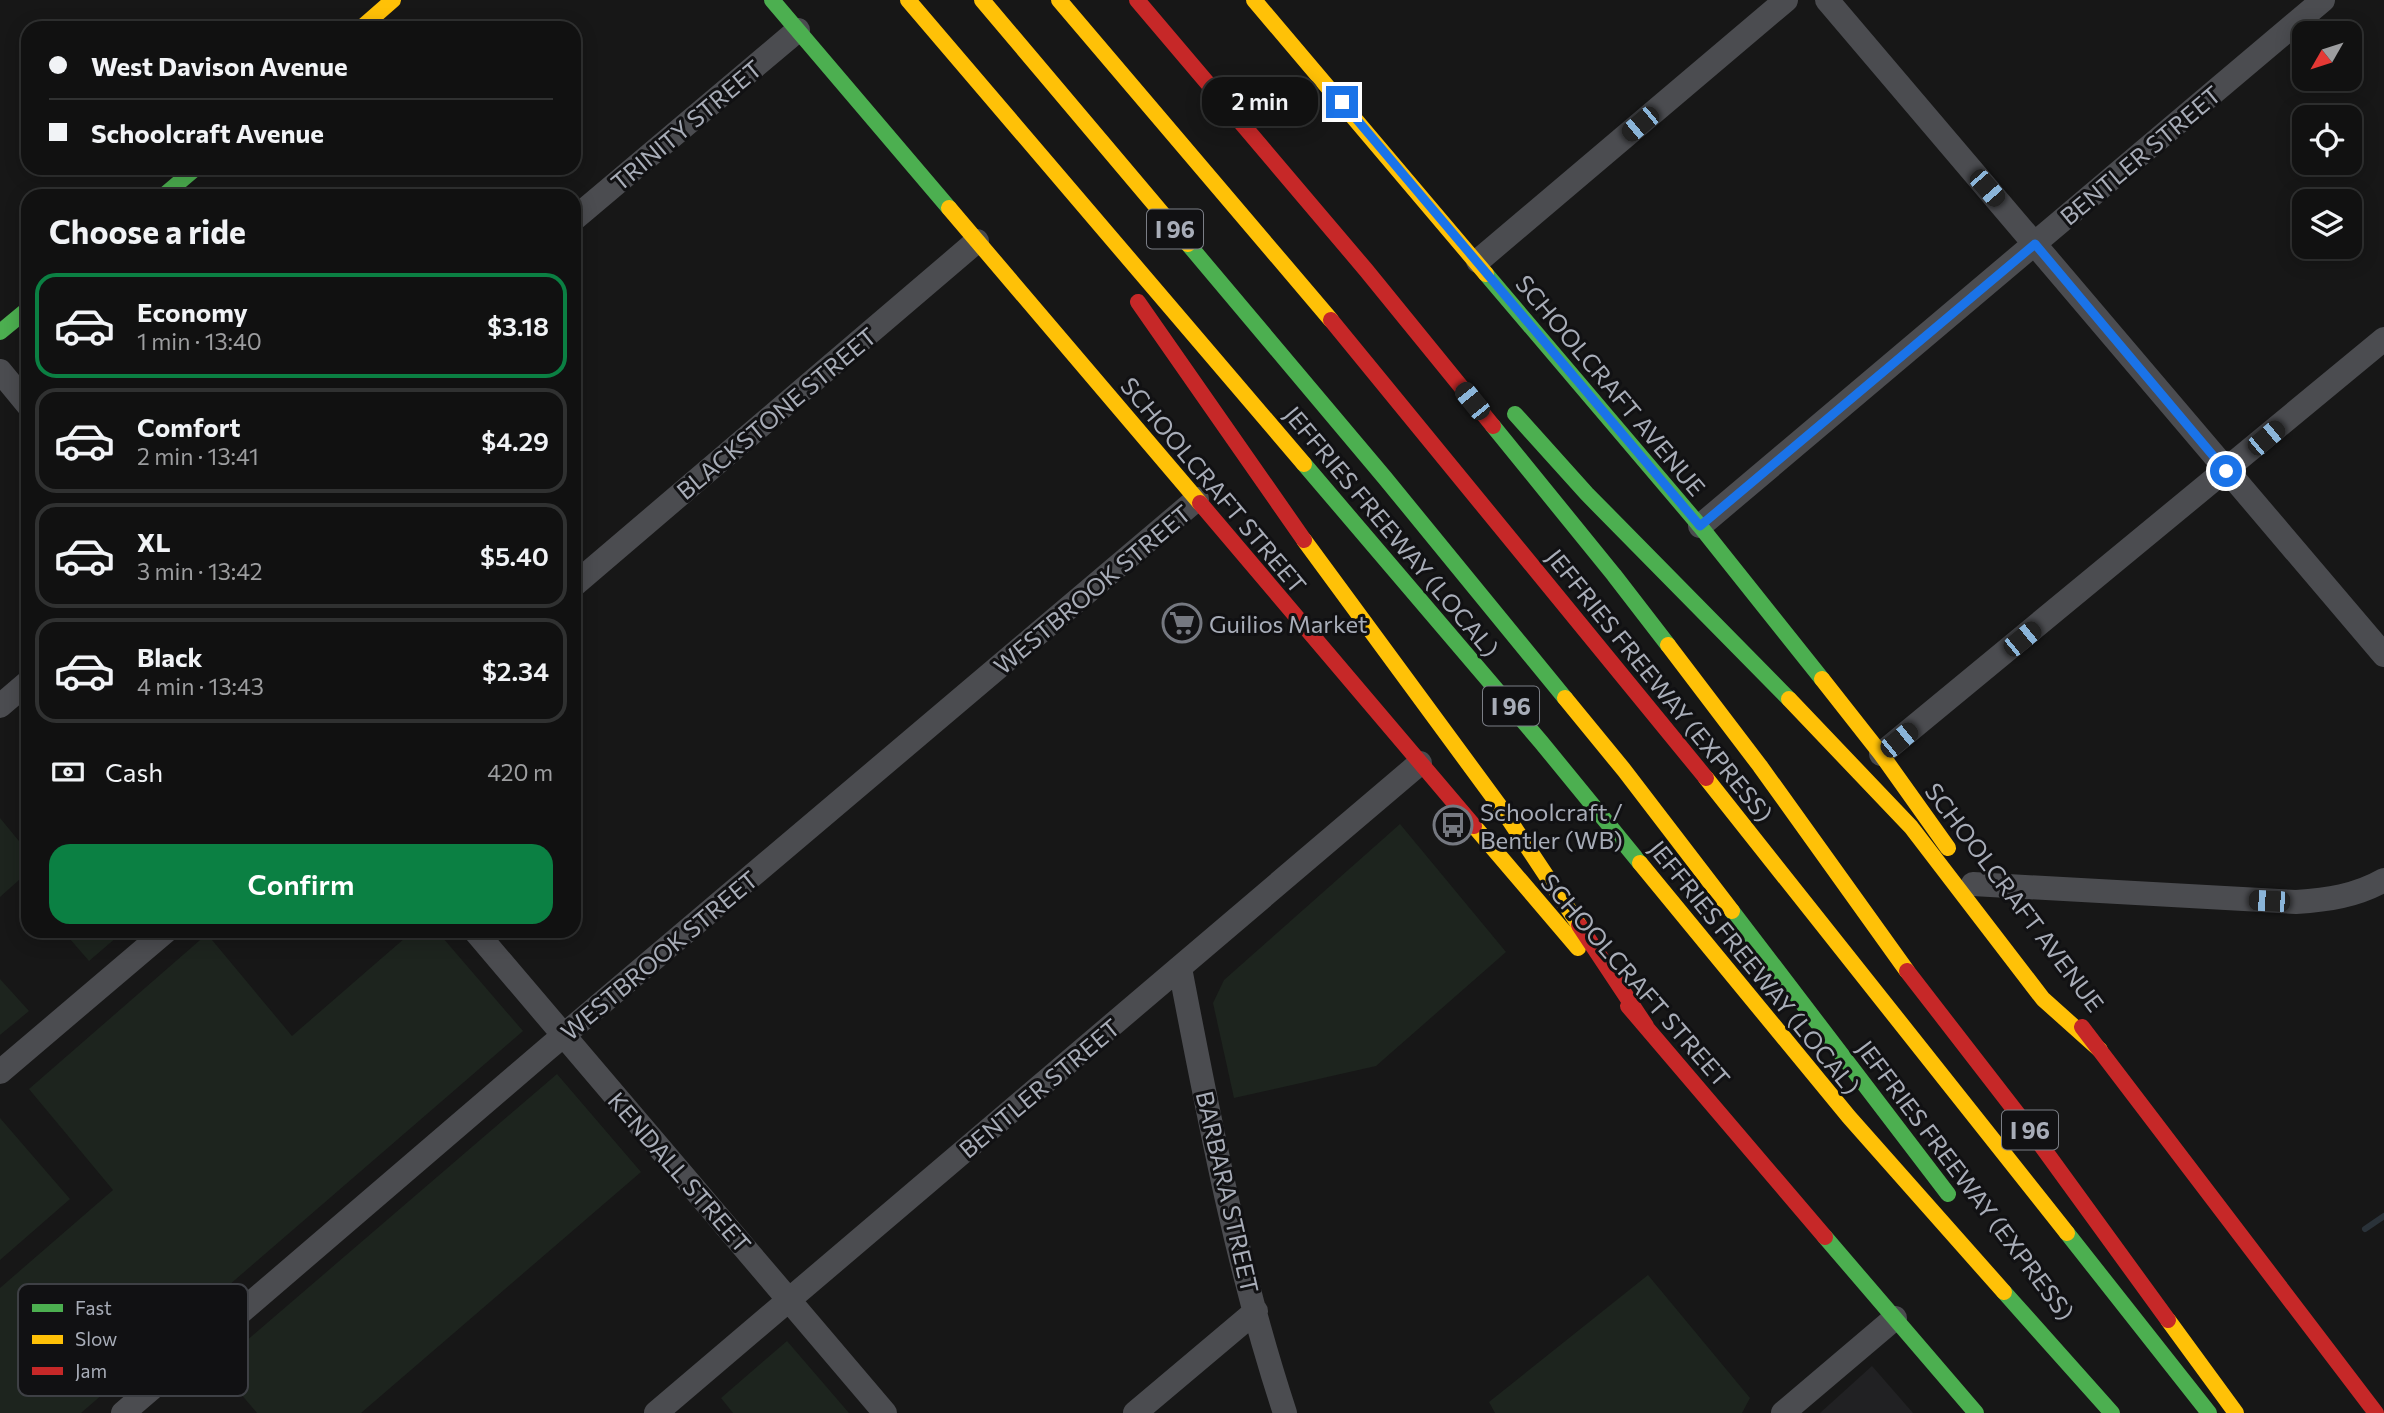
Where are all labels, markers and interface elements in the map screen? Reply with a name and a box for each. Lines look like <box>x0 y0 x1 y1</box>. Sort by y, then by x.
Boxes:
north arrow <box>2292 21 2362 91</box>
map controls <box>2292 21 2362 259</box>
text: West Davison Avenue <box>91 50 348 81</box>
street label: TRINITY STREET <box>605 54 767 196</box>
callout: 2 min <box>1202 78 1318 126</box>
street label: BENTLER STREET <box>2054 79 2226 231</box>
route end <box>1326 86 1358 118</box>
text: 2 min <box>1232 87 1288 115</box>
car <box>1618 102 1663 146</box>
button: locate <box>2292 105 2362 175</box>
text: Schoolcraft Avenue <box>91 117 324 148</box>
car <box>1966 165 2009 211</box>
button: layers <box>2292 189 2362 259</box>
road number: I 96 <box>1147 210 1203 248</box>
text: Choose a ride <box>49 211 246 251</box>
street label: SCHOOLCRAFT AVENUE <box>1510 269 1712 501</box>
icon: car <box>53 294 116 357</box>
text: Economy <box>137 296 248 327</box>
text: $3.18 <box>487 310 549 341</box>
street label: BLACKSTONE STREET <box>670 321 882 505</box>
text: 1 min · 13:40 <box>137 327 262 355</box>
street label: SCHOOLCRAFT STREET <box>1115 371 1313 599</box>
car <box>1451 378 1494 424</box>
street label: JEFFRIES FREEWAY (LOCAL) <box>1279 400 1505 662</box>
icon: car <box>53 409 116 472</box>
text: Comfort <box>137 411 240 442</box>
car <box>2244 416 2289 460</box>
text: $4.29 <box>481 425 549 456</box>
text: 2 min · 13:41 <box>137 442 259 470</box>
route start <box>2210 455 2242 487</box>
street label: WESTBROOK STREET <box>988 498 1196 680</box>
icon: car <box>53 524 116 587</box>
text: XL <box>137 526 171 557</box>
text: $5.40 <box>480 540 549 571</box>
street label: JEFFRIES FREEWAY (EXPRESS) <box>1541 543 1779 827</box>
text: 3 min · 13:42 <box>137 557 263 585</box>
supermarket icon: Guilios Market <box>1161 602 1203 644</box>
place label: Guilios Market <box>1209 609 1368 638</box>
car <box>2000 618 2045 660</box>
icon: car <box>53 639 116 702</box>
text: Black <box>137 641 203 672</box>
text: $2.34 <box>482 655 549 686</box>
text: 4 min · 13:43 <box>137 672 264 700</box>
road number: I 96 <box>1483 686 1539 726</box>
car <box>1877 719 1922 761</box>
icon: cash <box>49 753 87 791</box>
text: Cash <box>105 756 163 787</box>
text: 420 m <box>487 758 553 786</box>
street label: SCHOOLCRAFT AVENUE <box>1919 777 2111 1017</box>
place label: Schoolcraft / Bentler (WB) <box>1480 797 1623 854</box>
bus stop icon: Schoolcraft / Bentler (WB) <box>1432 804 1474 846</box>
street label: JEFFRIES FREEWAY (LOCAL) <box>1644 834 1866 1100</box>
button: Confirm <box>49 844 553 924</box>
street label: WESTBROOK STREET <box>555 864 763 1046</box>
street label: SCHOOLCRAFT STREET <box>1536 867 1736 1093</box>
car <box>2248 889 2291 913</box>
street label: BENTLER STREET <box>953 1012 1125 1164</box>
street label: JEFFRIES FREEWAY (EXPRESS) <box>1851 1034 2081 1326</box>
street label: KENDALL STREET <box>602 1086 758 1258</box>
street label: BARBARA STREET <box>1191 1088 1265 1296</box>
road number: I 96 <box>2002 1110 2058 1149</box>
legend <box>18 1284 248 1396</box>
text: Fast <box>75 1296 112 1319</box>
text: Slow <box>75 1327 117 1350</box>
text: Jam <box>75 1359 107 1382</box>

